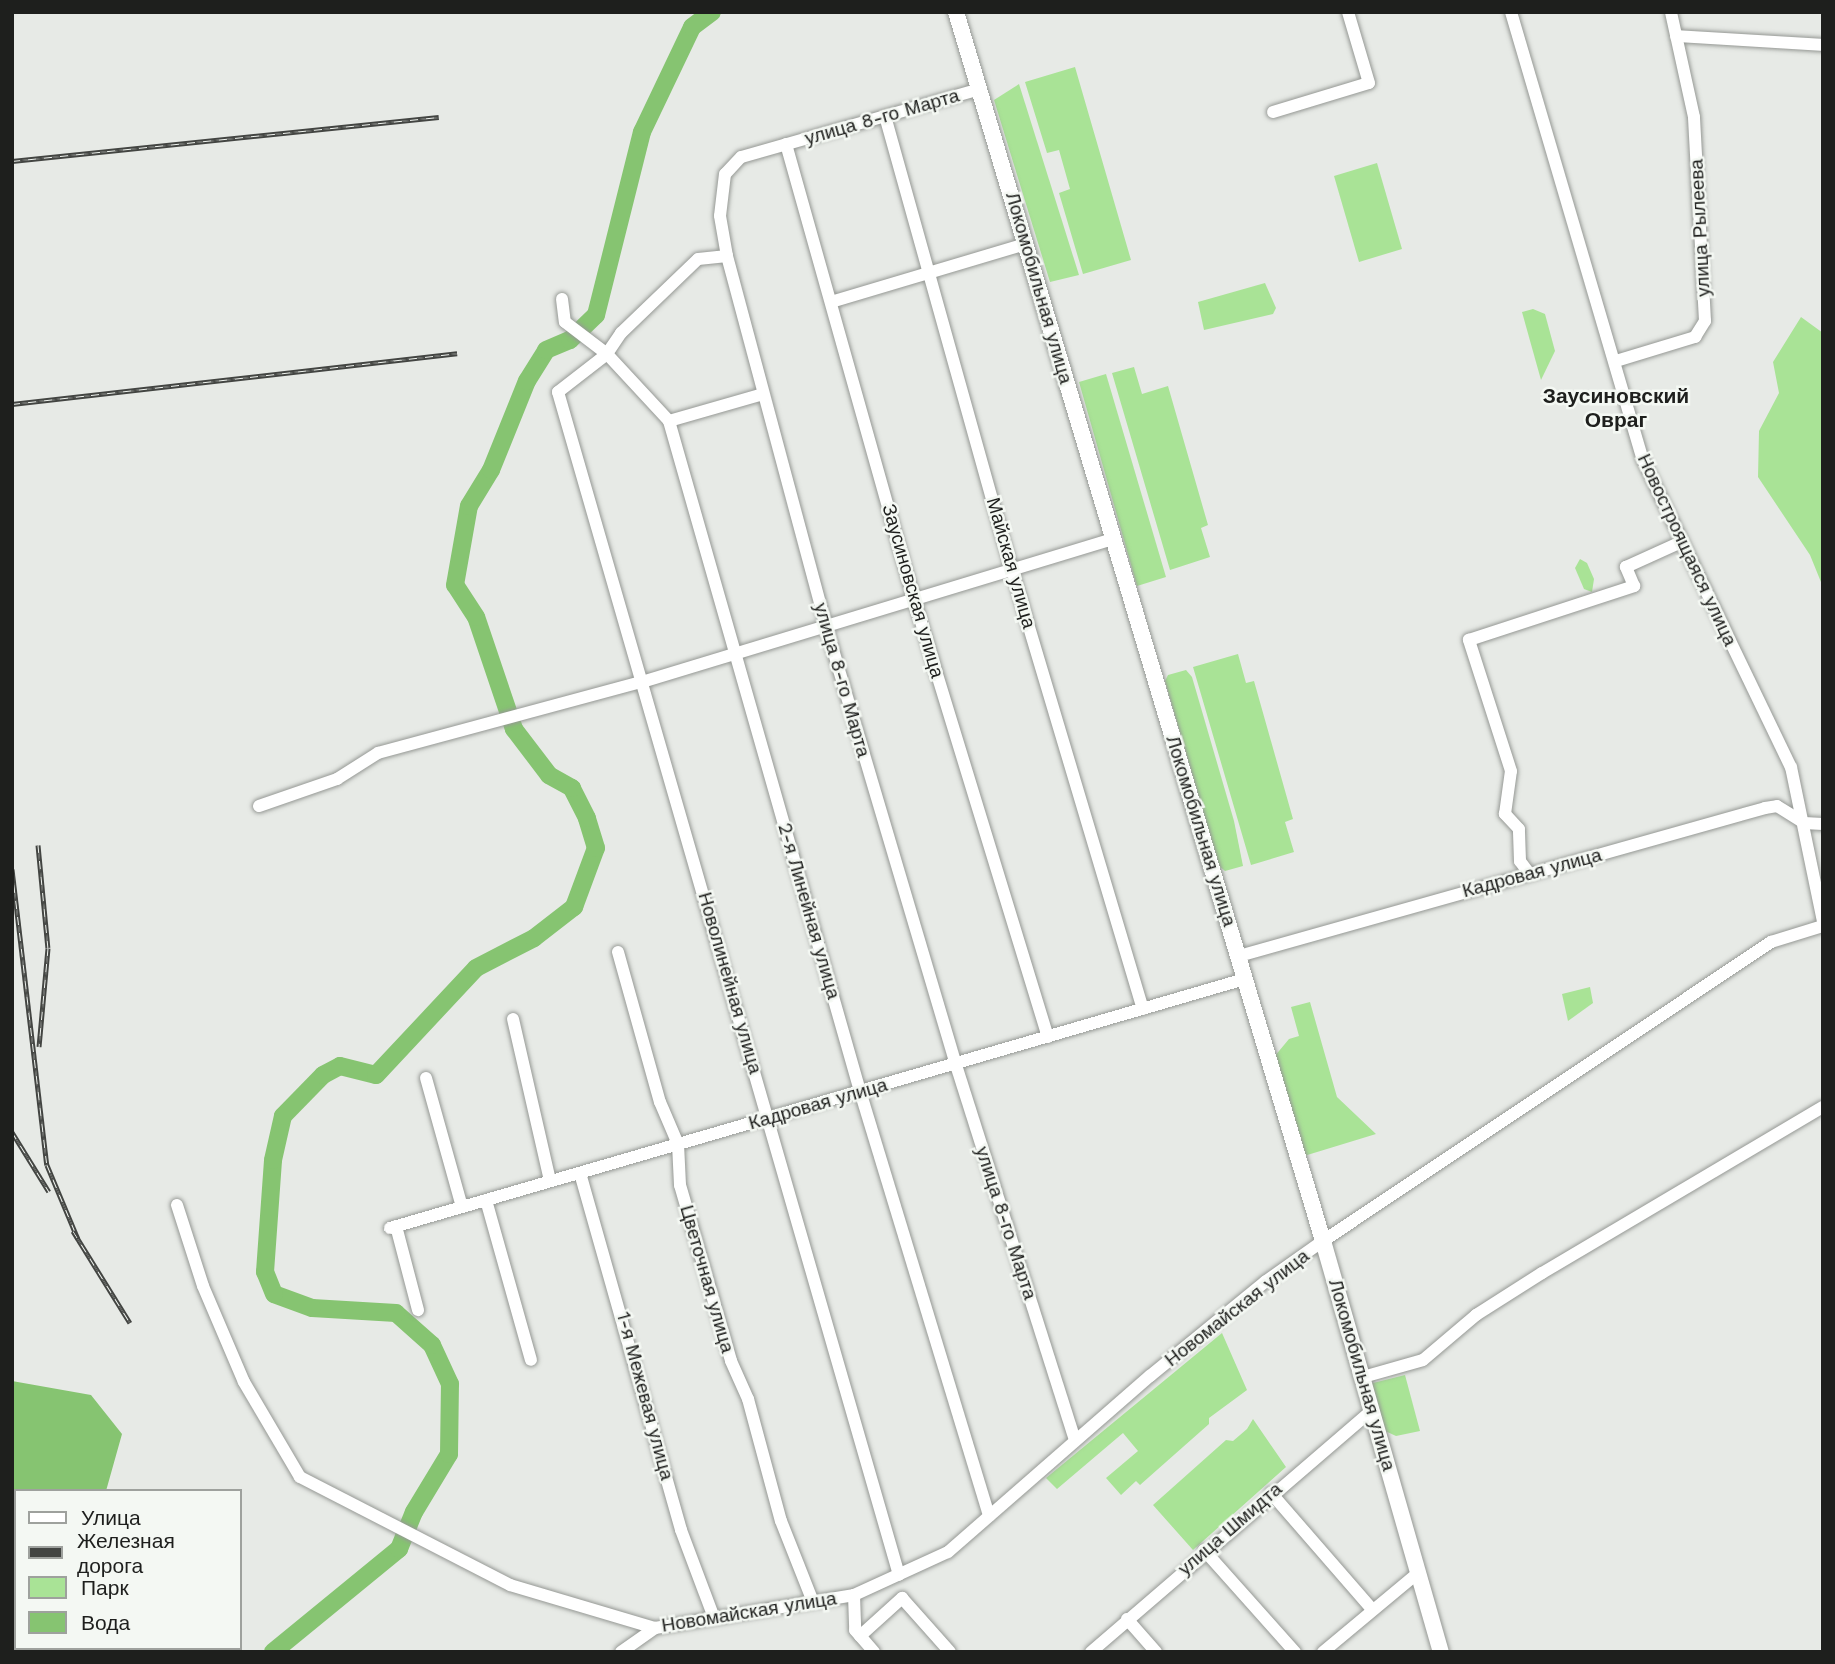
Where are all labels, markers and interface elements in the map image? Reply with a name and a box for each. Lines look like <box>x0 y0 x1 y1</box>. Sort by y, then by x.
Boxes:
street label: улица 8-го Марта <box>802 84 962 150</box>
street label: улица Рылеева <box>1685 159 1715 297</box>
street label: Локомобильная улица <box>1001 190 1077 386</box>
district label: Заусиновский Овраг <box>1543 383 1689 433</box>
street label: Новостроящаяся улица <box>1632 450 1742 650</box>
street label: Майская улица <box>981 495 1041 631</box>
street label: Заусиновская улица <box>877 501 949 681</box>
street label: улица 8-го Марта <box>809 600 875 760</box>
street label: Локомобильная улица <box>1161 733 1241 929</box>
street label: 2-я Линейная улица <box>773 820 845 1002</box>
street label: Кадровая улица <box>1460 843 1604 903</box>
street label: Новолинейная улица <box>693 890 767 1076</box>
street label: Кадровая улица <box>746 1073 890 1135</box>
street label: улица 8-го Марта <box>971 1144 1041 1302</box>
street label: Цветочная улица <box>675 1203 739 1355</box>
street label: Новомайская улица <box>1160 1245 1314 1371</box>
street label: Локомобильная улица <box>1324 1277 1400 1473</box>
street label: 1-я Межевая улица <box>612 1310 678 1482</box>
street label: улица Шмидта <box>1173 1478 1287 1580</box>
legend <box>14 1489 242 1650</box>
text: Улица <box>81 1505 141 1530</box>
text: Железная дорога <box>77 1528 175 1578</box>
text: Парк <box>81 1575 129 1600</box>
street label: Новомайская улица <box>660 1587 838 1637</box>
text: Вода <box>81 1610 130 1635</box>

